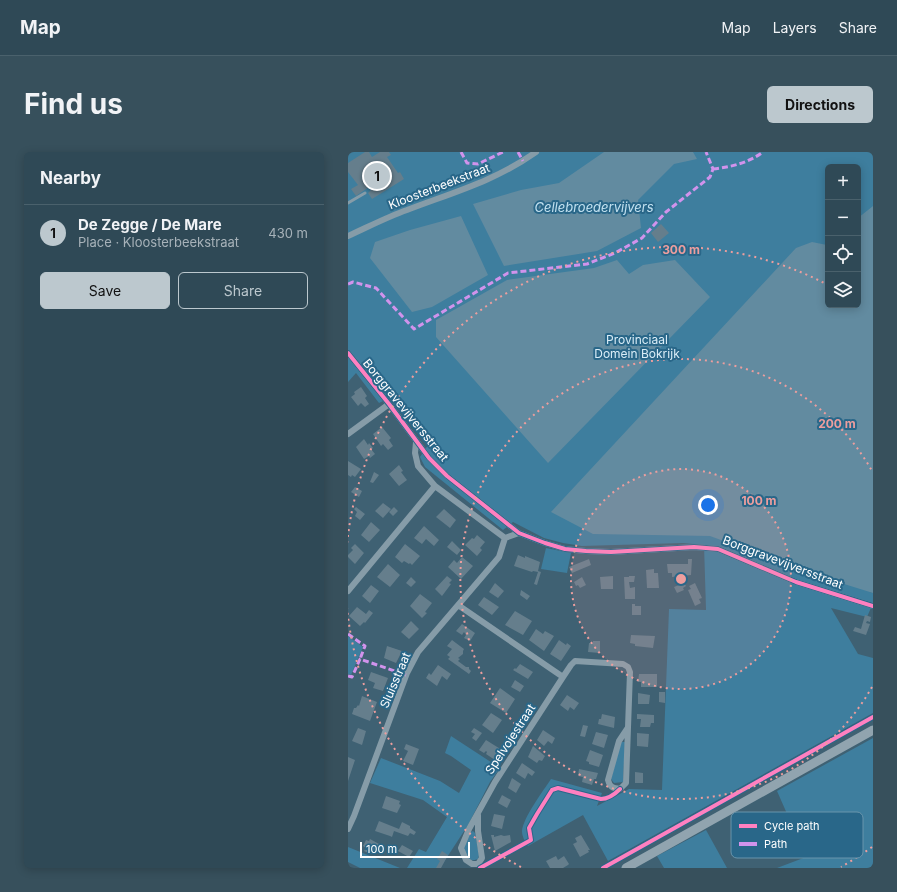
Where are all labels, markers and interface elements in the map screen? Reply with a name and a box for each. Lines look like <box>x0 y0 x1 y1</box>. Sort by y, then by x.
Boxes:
text: Map <box>20 16 61 39</box>
text: Map <box>722 19 751 36</box>
text: Layers <box>773 19 817 36</box>
text: Share <box>839 19 877 36</box>
button: Directions <box>767 86 873 123</box>
text: Find us <box>24 87 123 121</box>
street label: Kloosterbeekstraat <box>386 160 492 212</box>
pin: 1 <box>364 161 390 191</box>
map controls <box>825 164 861 308</box>
button: + <box>825 164 861 200</box>
text: Nearby <box>40 168 101 188</box>
water label: Cellebroedervijvers <box>534 199 654 215</box>
button: − <box>825 200 861 236</box>
text: De Zegge / De Mare <box>78 215 222 234</box>
text: 1 <box>50 225 56 241</box>
text: 430 m <box>268 225 308 241</box>
text: Place · Kloosterbeekstraat <box>78 234 239 250</box>
button: locate <box>825 236 861 272</box>
text: 300 m <box>662 242 700 257</box>
button: Save <box>40 272 170 309</box>
button: Share <box>178 272 308 309</box>
button: layers <box>825 272 861 308</box>
park label: Provinciaal Domein Bokrijk <box>594 332 680 361</box>
street label: Borggravevijversstraat <box>360 356 452 464</box>
text: 200 m <box>818 416 856 431</box>
text: 100 m <box>741 493 777 508</box>
your location <box>698 495 718 515</box>
street label: Borggravevijversstraat <box>721 532 845 592</box>
centre of rings <box>674 572 688 586</box>
street label: Sluisstraat <box>377 650 413 710</box>
street label: Spelvojestraat <box>482 701 538 777</box>
legend <box>731 812 863 858</box>
text: Cycle path <box>764 819 820 833</box>
text: Path <box>764 837 787 851</box>
scale bar <box>360 840 470 859</box>
text: 100 m <box>366 842 397 856</box>

